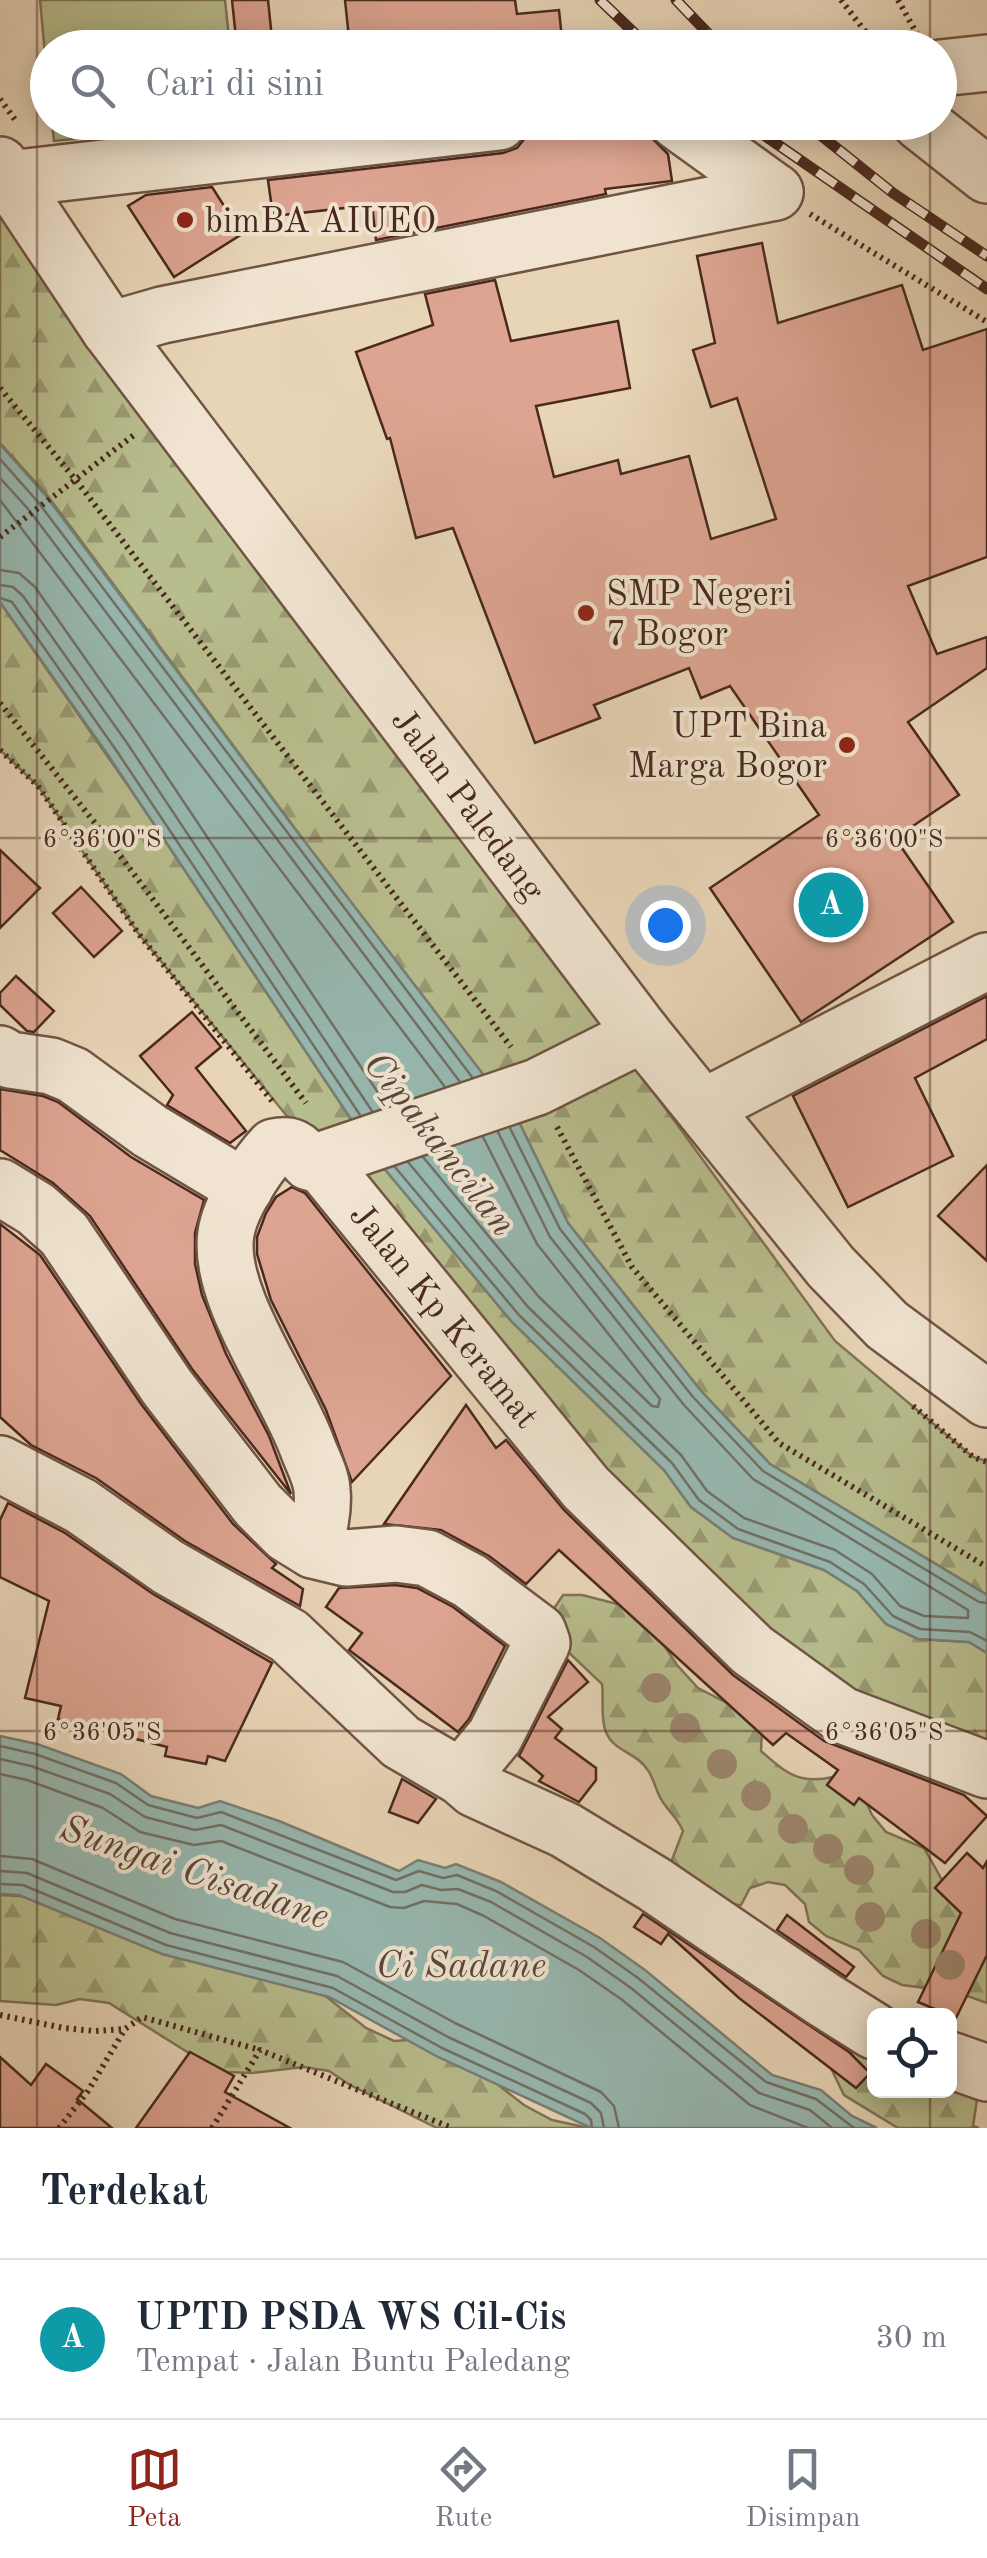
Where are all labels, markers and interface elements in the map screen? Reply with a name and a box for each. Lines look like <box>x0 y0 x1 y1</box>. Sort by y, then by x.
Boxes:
search box <box>30 30 957 140</box>
icon: search <box>65 58 120 113</box>
text: Cari di sini <box>145 66 324 104</box>
place label: bimBA AIUEO <box>205 205 436 240</box>
marker: bimBA AIUEO <box>174 209 196 231</box>
place label: SMP Negeri 7 Bogor <box>606 578 792 653</box>
marker: SMP Negeri 7 Bogor <box>575 602 597 624</box>
street label: Jalan Paledang <box>384 703 550 908</box>
place label: UPT Bina Marga Bogor <box>628 710 827 785</box>
marker: UPT Bina Marga Bogor <box>836 734 858 756</box>
text: 6°36'00"S <box>43 828 161 853</box>
text: 6°36'00"S <box>825 828 943 853</box>
pin: A <box>798 868 864 942</box>
your location <box>640 900 691 951</box>
water label: Cipakancilan <box>355 1046 522 1244</box>
street label: Jalan Kp Keramat <box>342 1198 544 1435</box>
text: 6°36'05"S <box>43 1721 161 1746</box>
text: 6°36'05"S <box>825 1721 943 1746</box>
water label: Sungai Cisadane <box>55 1810 333 1938</box>
water label: Ci Sadane <box>376 1948 546 1986</box>
map controls <box>867 2008 957 2098</box>
button: locate <box>867 2008 957 2098</box>
text: Terdekat <box>40 2172 208 2214</box>
text: UPTD PSDA WS Cil-Cis <box>135 2300 566 2338</box>
text: A <box>60 2323 85 2355</box>
text: 30 m <box>876 2323 947 2355</box>
text: Tempat · Jalan Buntu Paledang <box>135 2347 570 2379</box>
tab: Peta <box>127 2442 182 2537</box>
tab: Rute <box>435 2442 492 2537</box>
tab: Disimpan <box>746 2442 860 2537</box>

